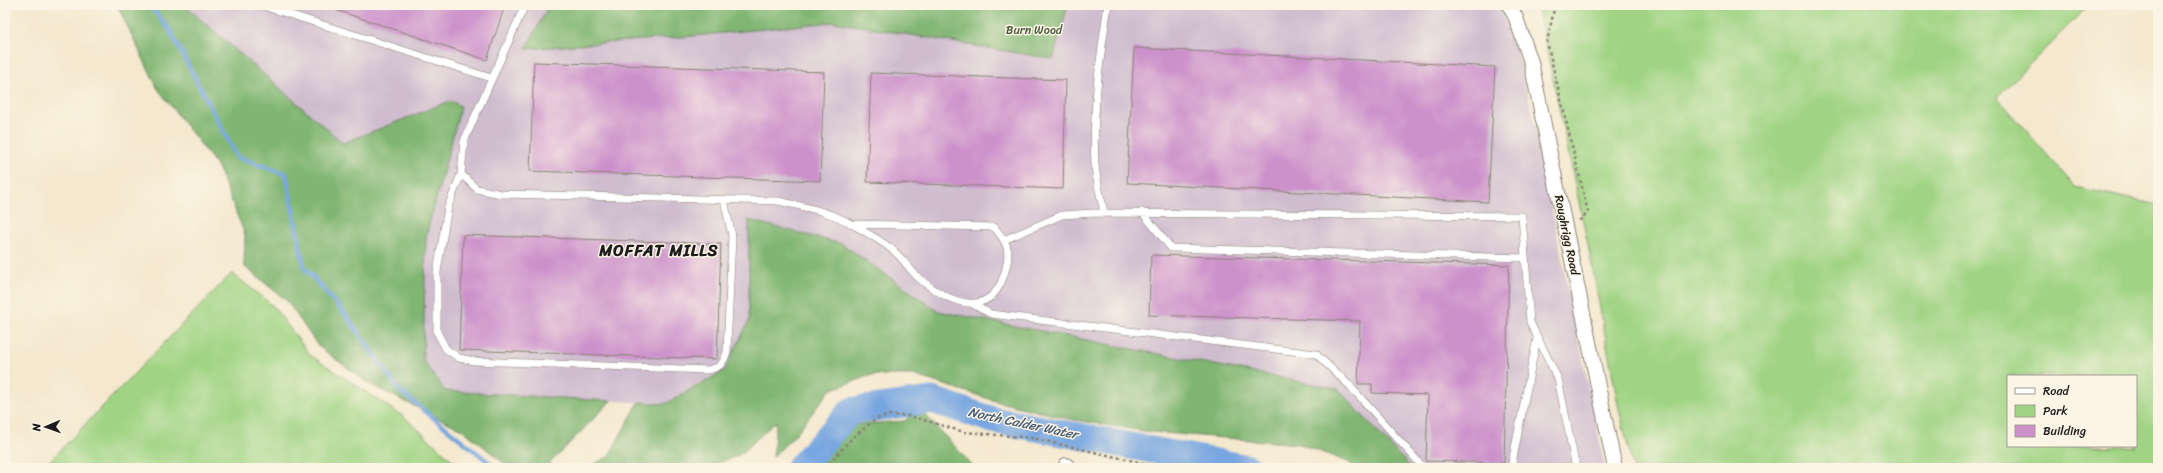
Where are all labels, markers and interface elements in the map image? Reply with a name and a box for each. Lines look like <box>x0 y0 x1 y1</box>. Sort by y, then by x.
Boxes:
park label: Burn Wood <box>1006 19 1063 41</box>
street label: Roughrigg Road <box>1548 193 1586 278</box>
district label: MOFFAT MILLS <box>598 236 719 265</box>
legend <box>2007 375 2137 447</box>
text: Road <box>2043 380 2070 402</box>
water label: North Calder Water <box>966 400 1082 446</box>
text: Park <box>2043 400 2068 422</box>
north arrow <box>26 407 66 447</box>
text: Building <box>2043 420 2086 442</box>
text: N <box>27 423 46 432</box>

